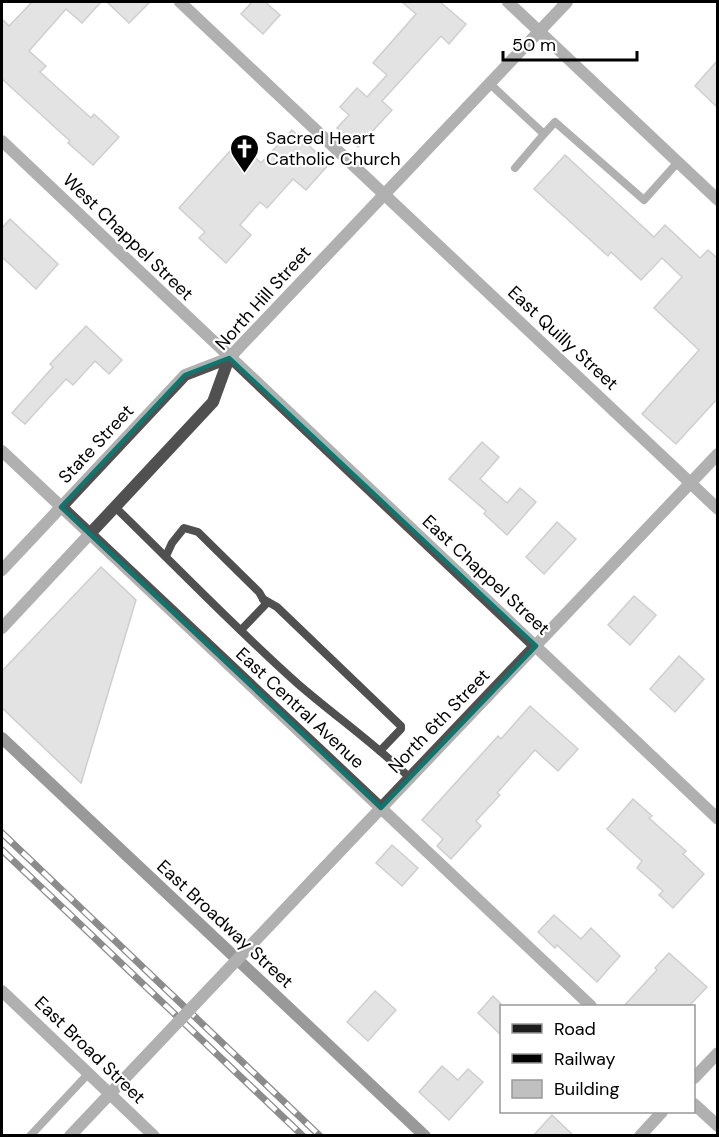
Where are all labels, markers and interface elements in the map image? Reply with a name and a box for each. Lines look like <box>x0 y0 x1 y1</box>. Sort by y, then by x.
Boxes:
scale bar <box>503 24 636 62</box>
text: 50 m <box>512 33 556 57</box>
place label: Sacred Heart Catholic Church <box>266 126 400 171</box>
church icon: Sacred Heart Catholic Church <box>229 132 261 174</box>
street label: West Chappel Street <box>57 168 199 306</box>
street label: North Hill Street <box>210 241 316 355</box>
street label: East Quilly Street <box>503 281 623 395</box>
street label: State Street <box>53 399 139 489</box>
street label: East Chappel Street <box>417 510 555 640</box>
street label: East Central Avenue <box>231 642 369 774</box>
street label: North 6th Street <box>383 664 495 778</box>
street label: East Broadway Street <box>152 854 298 994</box>
street label: East Broad Street <box>29 991 151 1109</box>
legend <box>500 1005 695 1113</box>
text: Road <box>554 1017 596 1041</box>
text: Railway <box>554 1047 616 1071</box>
text: Building <box>554 1077 619 1101</box>

